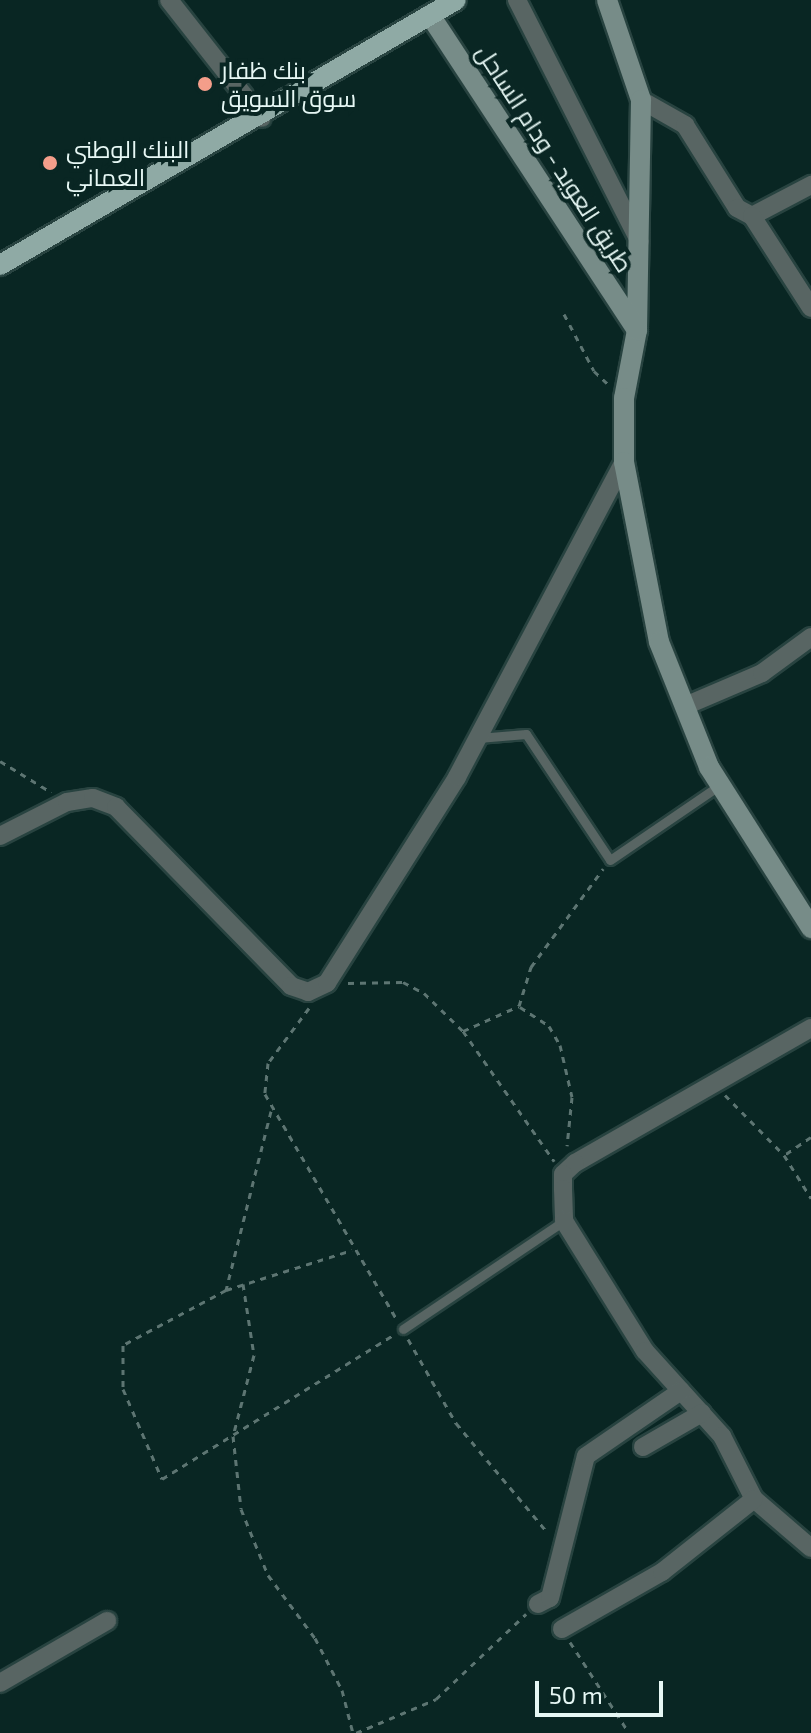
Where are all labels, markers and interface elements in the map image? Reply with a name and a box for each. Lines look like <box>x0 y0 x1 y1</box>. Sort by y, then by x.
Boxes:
street label: طريق العويد - ودام الساحل <box>471 39 639 277</box>
place label: بنك ظفار سوق السويق <box>221 56 356 112</box>
marker: بنك ظفار سوق السويق <box>196 75 214 93</box>
place label: البنك الوطني العماني <box>66 135 190 191</box>
marker: البنك الوطني العماني <box>41 154 59 172</box>
scale bar <box>539 1665 667 1715</box>
text: 50 m <box>549 1680 603 1709</box>

